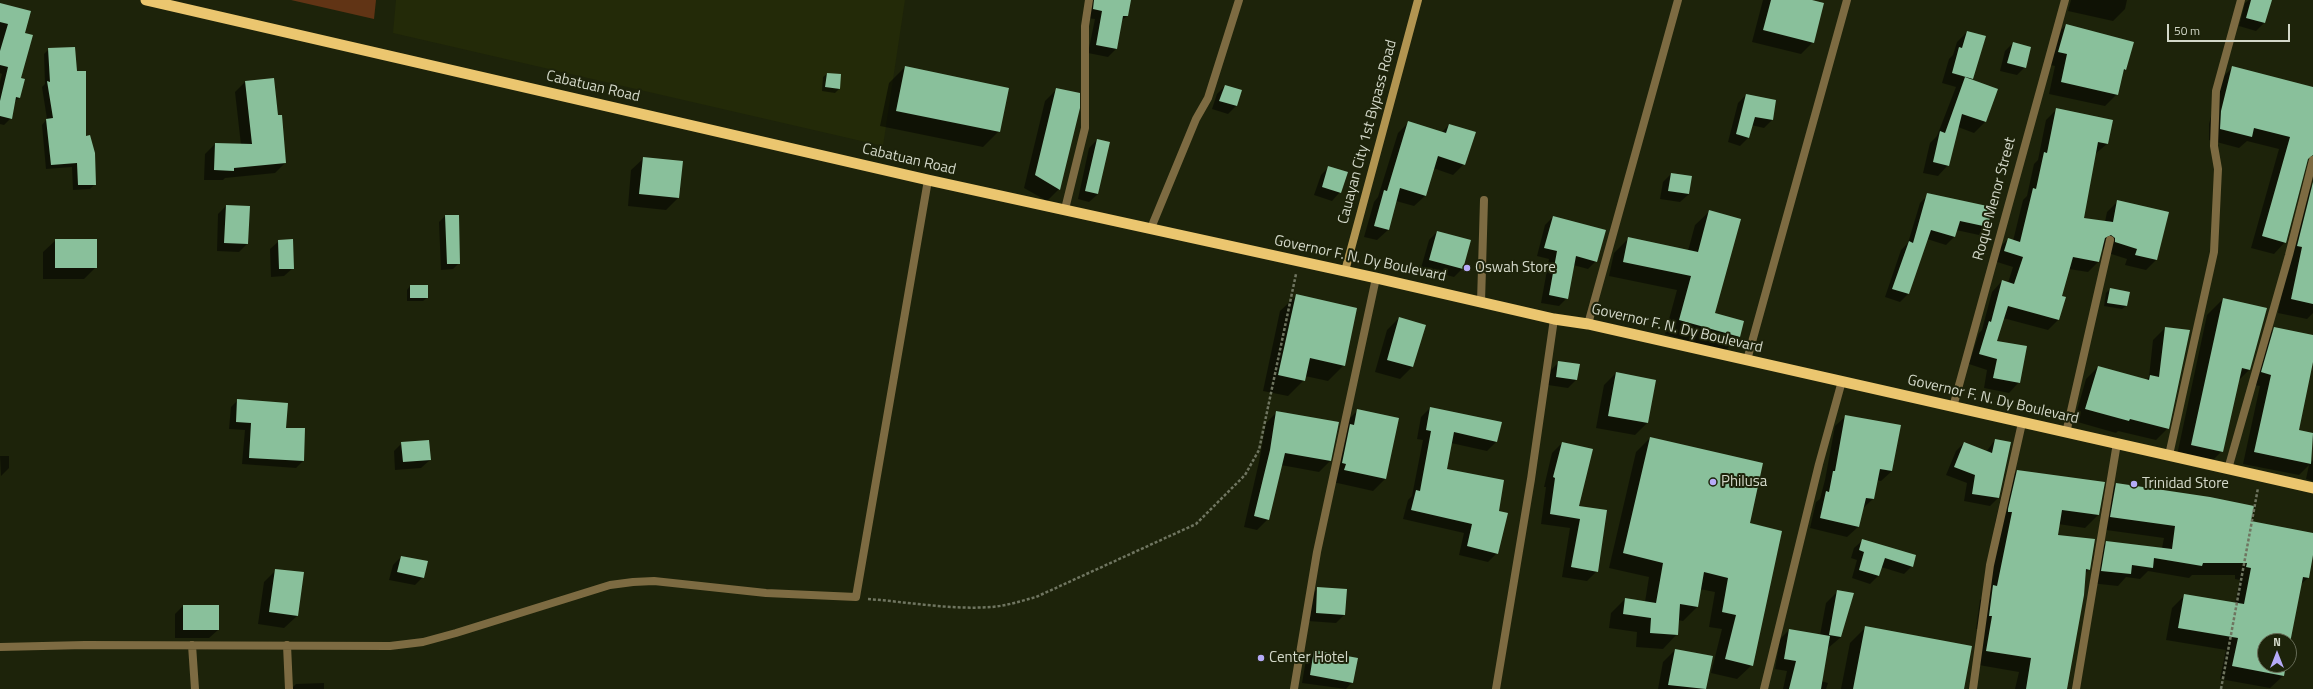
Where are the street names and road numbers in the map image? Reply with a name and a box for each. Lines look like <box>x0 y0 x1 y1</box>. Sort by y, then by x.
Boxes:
street label: Cauayan City 1st Bypass Road <box>1335 38 1401 226</box>
street label: Cabatuan Road <box>544 67 642 107</box>
street label: Roque Menor Street <box>1970 135 2020 263</box>
street label: Cabatuan Road <box>860 140 958 180</box>
street label: Governor F. N. Dy Boulevard <box>1272 232 1448 286</box>
street label: Governor F. N. Dy Boulevard <box>1590 301 1764 357</box>
street label: Governor F. N. Dy Boulevard <box>1906 372 2080 428</box>

